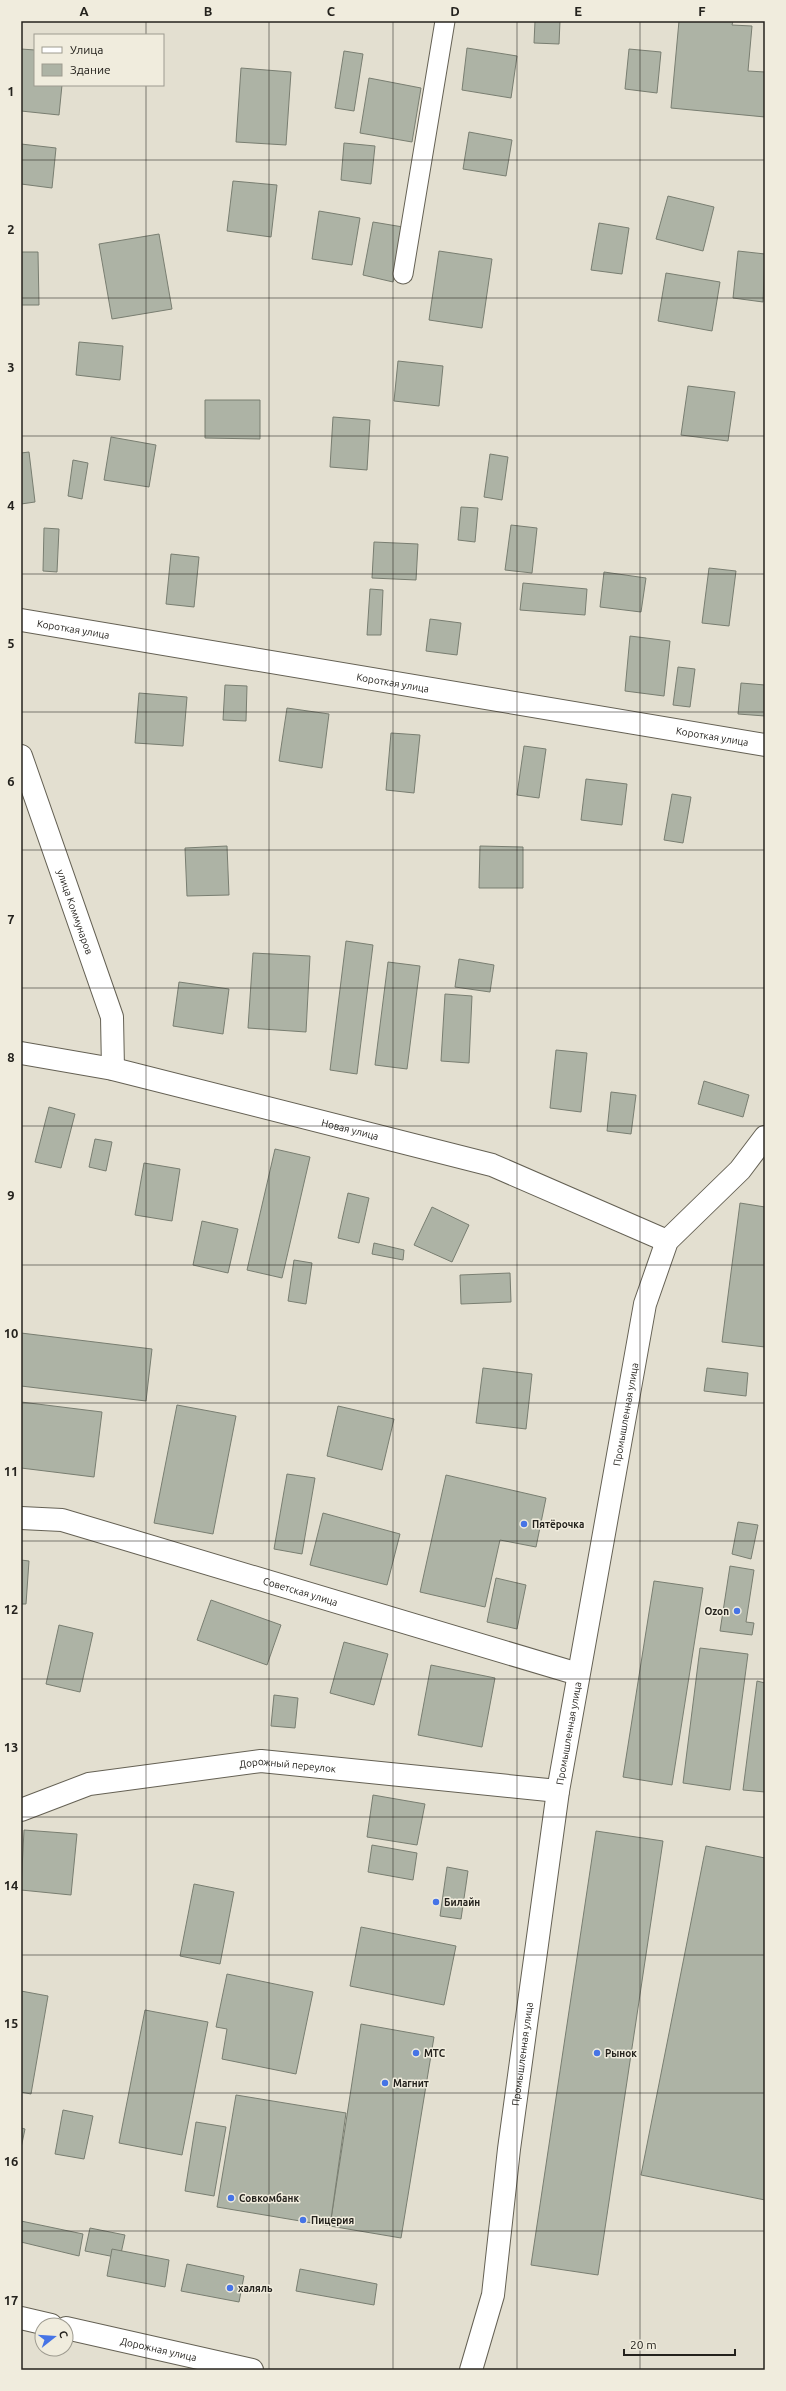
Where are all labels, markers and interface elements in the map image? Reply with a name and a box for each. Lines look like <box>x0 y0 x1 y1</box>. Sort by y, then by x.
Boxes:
text: A <box>79 4 89 18</box>
text: B <box>204 4 213 18</box>
text: C <box>327 4 336 18</box>
text: D <box>450 4 460 18</box>
text: E <box>574 4 582 18</box>
text: F <box>698 4 706 18</box>
legend <box>34 34 164 86</box>
text: Улица <box>70 43 103 56</box>
text: Здание <box>70 63 111 76</box>
text: 1 <box>7 84 15 98</box>
text: 2 <box>7 222 15 236</box>
text: 3 <box>7 360 15 374</box>
text: 4 <box>7 498 15 512</box>
street label: Короткая улица <box>36 617 110 640</box>
text: 5 <box>7 636 15 650</box>
street label: Короткая улица <box>356 671 430 694</box>
street label: Короткая улица <box>675 725 749 748</box>
text: 6 <box>7 774 15 788</box>
street label: улица Коммунаров <box>55 868 95 956</box>
text: 7 <box>7 912 15 926</box>
text: 8 <box>7 1050 15 1064</box>
street label: Новая улица <box>320 1117 380 1142</box>
text: 9 <box>7 1188 15 1202</box>
text: 10 <box>4 1326 18 1340</box>
street label: Промышленная улица <box>611 1362 640 1467</box>
text: 11 <box>4 1464 18 1478</box>
marker: Пятёрочка <box>519 1519 529 1529</box>
place label: Пятёрочка <box>532 1519 584 1530</box>
street label: Советская улица <box>262 1575 339 1608</box>
text: 12 <box>4 1602 18 1616</box>
place label: Ozon <box>704 1606 729 1617</box>
marker: Ozon <box>732 1606 742 1616</box>
street label: Промышленная улица <box>554 1681 583 1786</box>
text: 13 <box>4 1740 18 1754</box>
street label: Дорожный переулок <box>238 1755 337 1774</box>
text: 14 <box>4 1878 18 1892</box>
marker: Билайн <box>431 1897 441 1907</box>
place label: Билайн <box>444 1897 480 1908</box>
street label: Промышленная улица <box>509 2001 535 2107</box>
text: 15 <box>4 2016 18 2030</box>
marker: МТС <box>411 2048 421 2058</box>
place label: МТС <box>424 2048 446 2059</box>
marker: Рынок <box>592 2048 602 2058</box>
place label: Рынок <box>605 2048 637 2059</box>
marker: Магнит <box>380 2078 390 2088</box>
place label: Магнит <box>393 2078 429 2089</box>
text: 16 <box>4 2154 18 2168</box>
marker: Совкомбанк <box>226 2193 236 2203</box>
place label: Совкомбанк <box>239 2193 299 2204</box>
marker: Пицерия <box>298 2215 308 2225</box>
place label: Пицерия <box>311 2215 354 2226</box>
marker: халяль <box>225 2283 235 2293</box>
place label: халяль <box>238 2283 273 2294</box>
text: 17 <box>4 2293 18 2307</box>
north arrow <box>34 2317 74 2357</box>
text: С <box>57 2329 70 2339</box>
scale bar <box>624 2331 735 2357</box>
street label: Дорожная улица <box>119 2335 198 2363</box>
text: 20 m <box>630 2338 657 2351</box>

